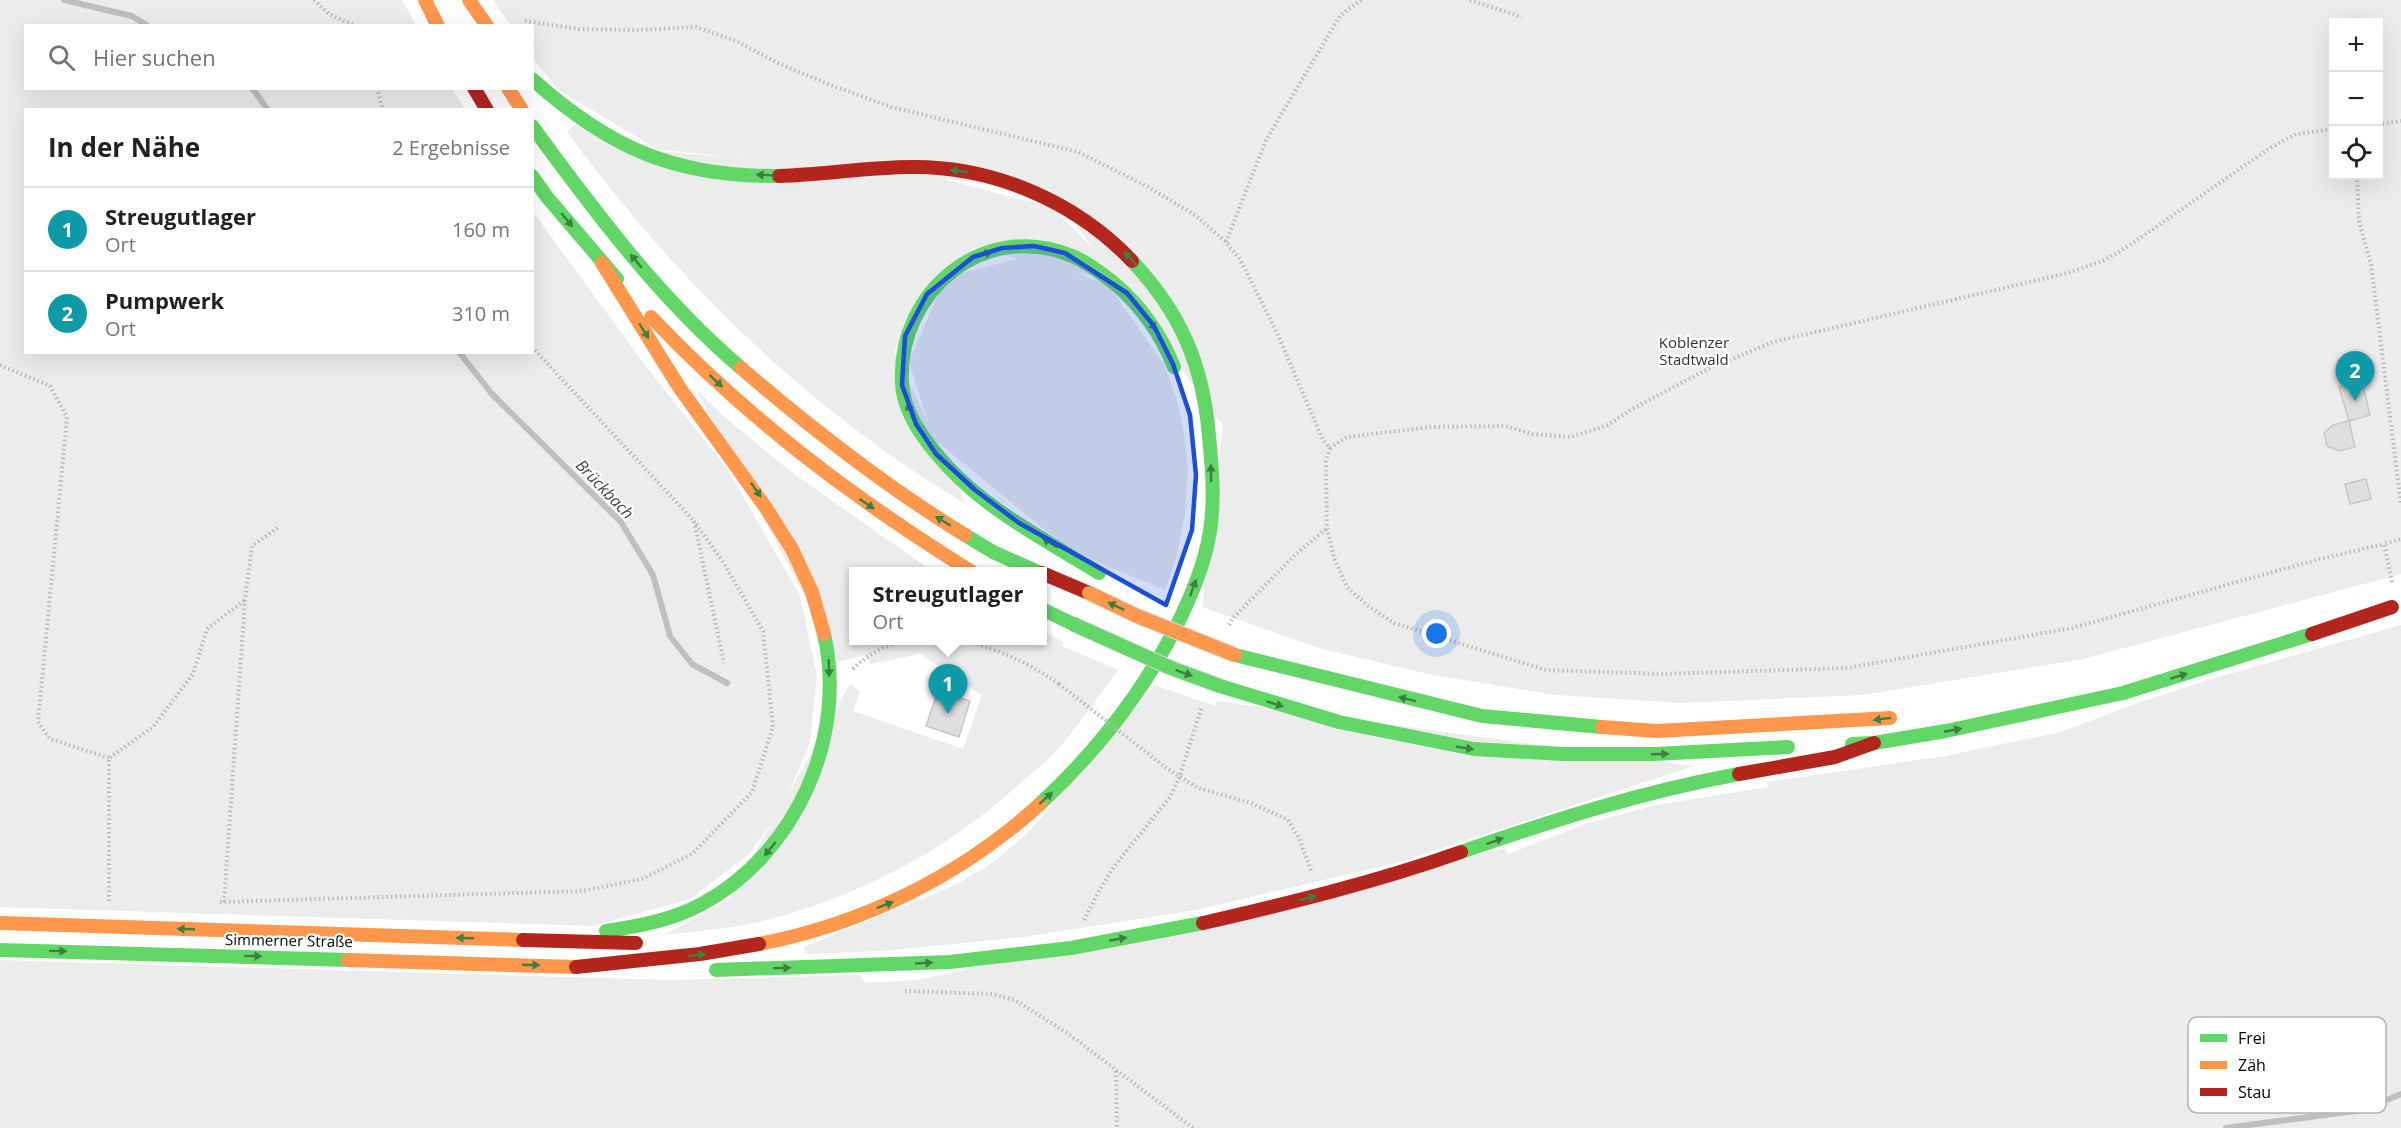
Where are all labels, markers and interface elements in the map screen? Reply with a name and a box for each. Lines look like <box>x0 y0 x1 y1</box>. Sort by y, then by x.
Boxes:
map controls <box>2329 18 2383 180</box>
button: + <box>2329 18 2383 72</box>
search box <box>24 24 534 90</box>
icon: search <box>45 41 78 74</box>
text: Hier suchen <box>93 42 216 72</box>
button: − <box>2329 72 2383 126</box>
button: locate <box>2329 126 2383 180</box>
text: In der Nähe <box>48 129 200 165</box>
text: 2 Ergebnisse <box>392 134 510 161</box>
one-way arrow <box>950 166 969 175</box>
one-way arrow <box>755 170 774 179</box>
text: Streugutlager <box>105 201 256 231</box>
one-way arrow <box>560 212 573 228</box>
text: 1 <box>62 216 73 243</box>
text: 160 m <box>452 216 510 243</box>
text: Ort <box>105 231 136 258</box>
one-way arrow <box>975 248 993 258</box>
one-way arrow <box>1123 251 1137 265</box>
one-way arrow <box>630 254 643 269</box>
text: Pumpwerk <box>105 285 224 315</box>
text: 2 <box>62 300 73 327</box>
text: 310 m <box>452 300 510 327</box>
text: Ort <box>105 315 136 342</box>
one-way arrow <box>1145 315 1156 331</box>
one-way arrow <box>639 323 650 339</box>
park label: Koblenzer Stadtwald <box>1659 332 1729 369</box>
pin: 2 <box>2336 352 2374 401</box>
one-way arrow <box>708 374 723 388</box>
one-way arrow <box>905 402 914 420</box>
water label: Brückbach <box>571 454 639 524</box>
one-way arrow <box>1206 463 1216 482</box>
one-way arrow <box>750 482 762 498</box>
one-way arrow <box>858 498 874 510</box>
one-way arrow <box>935 516 951 527</box>
one-way arrow <box>1041 537 1058 548</box>
popup <box>849 567 1047 645</box>
text: Streugutlager <box>873 578 1023 608</box>
one-way arrow <box>1188 579 1198 597</box>
one-way arrow <box>1108 602 1125 611</box>
text: Ort <box>873 608 903 635</box>
your location <box>1422 619 1451 648</box>
one-way arrow <box>824 659 834 678</box>
pin: 1 <box>928 664 968 714</box>
one-way arrow <box>1175 669 1193 678</box>
one-way arrow <box>2170 671 2188 680</box>
one-way arrow <box>1398 694 1417 704</box>
one-way arrow <box>1266 700 1284 709</box>
one-way arrow <box>1872 714 1891 724</box>
one-way arrow <box>1944 725 1963 734</box>
one-way arrow <box>1456 743 1475 752</box>
one-way arrow <box>1650 749 1669 759</box>
one-way arrow <box>1039 791 1054 805</box>
one-way arrow <box>1486 835 1504 845</box>
one-way arrow <box>764 841 776 856</box>
one-way arrow <box>1299 893 1318 903</box>
one-way arrow <box>876 900 894 909</box>
one-way arrow <box>177 924 196 934</box>
street label: Simmerner Straße <box>225 929 353 951</box>
one-way arrow <box>456 933 475 943</box>
one-way arrow <box>1108 934 1127 943</box>
one-way arrow <box>49 947 68 956</box>
one-way arrow <box>688 950 707 960</box>
one-way arrow <box>244 951 263 961</box>
one-way arrow <box>915 959 934 968</box>
one-way arrow <box>521 960 540 970</box>
one-way arrow <box>772 963 791 973</box>
legend <box>2188 1017 2386 1113</box>
text: Frei <box>2238 1027 2266 1049</box>
text: Zäh <box>2238 1054 2266 1076</box>
text: Stau <box>2238 1081 2271 1103</box>

